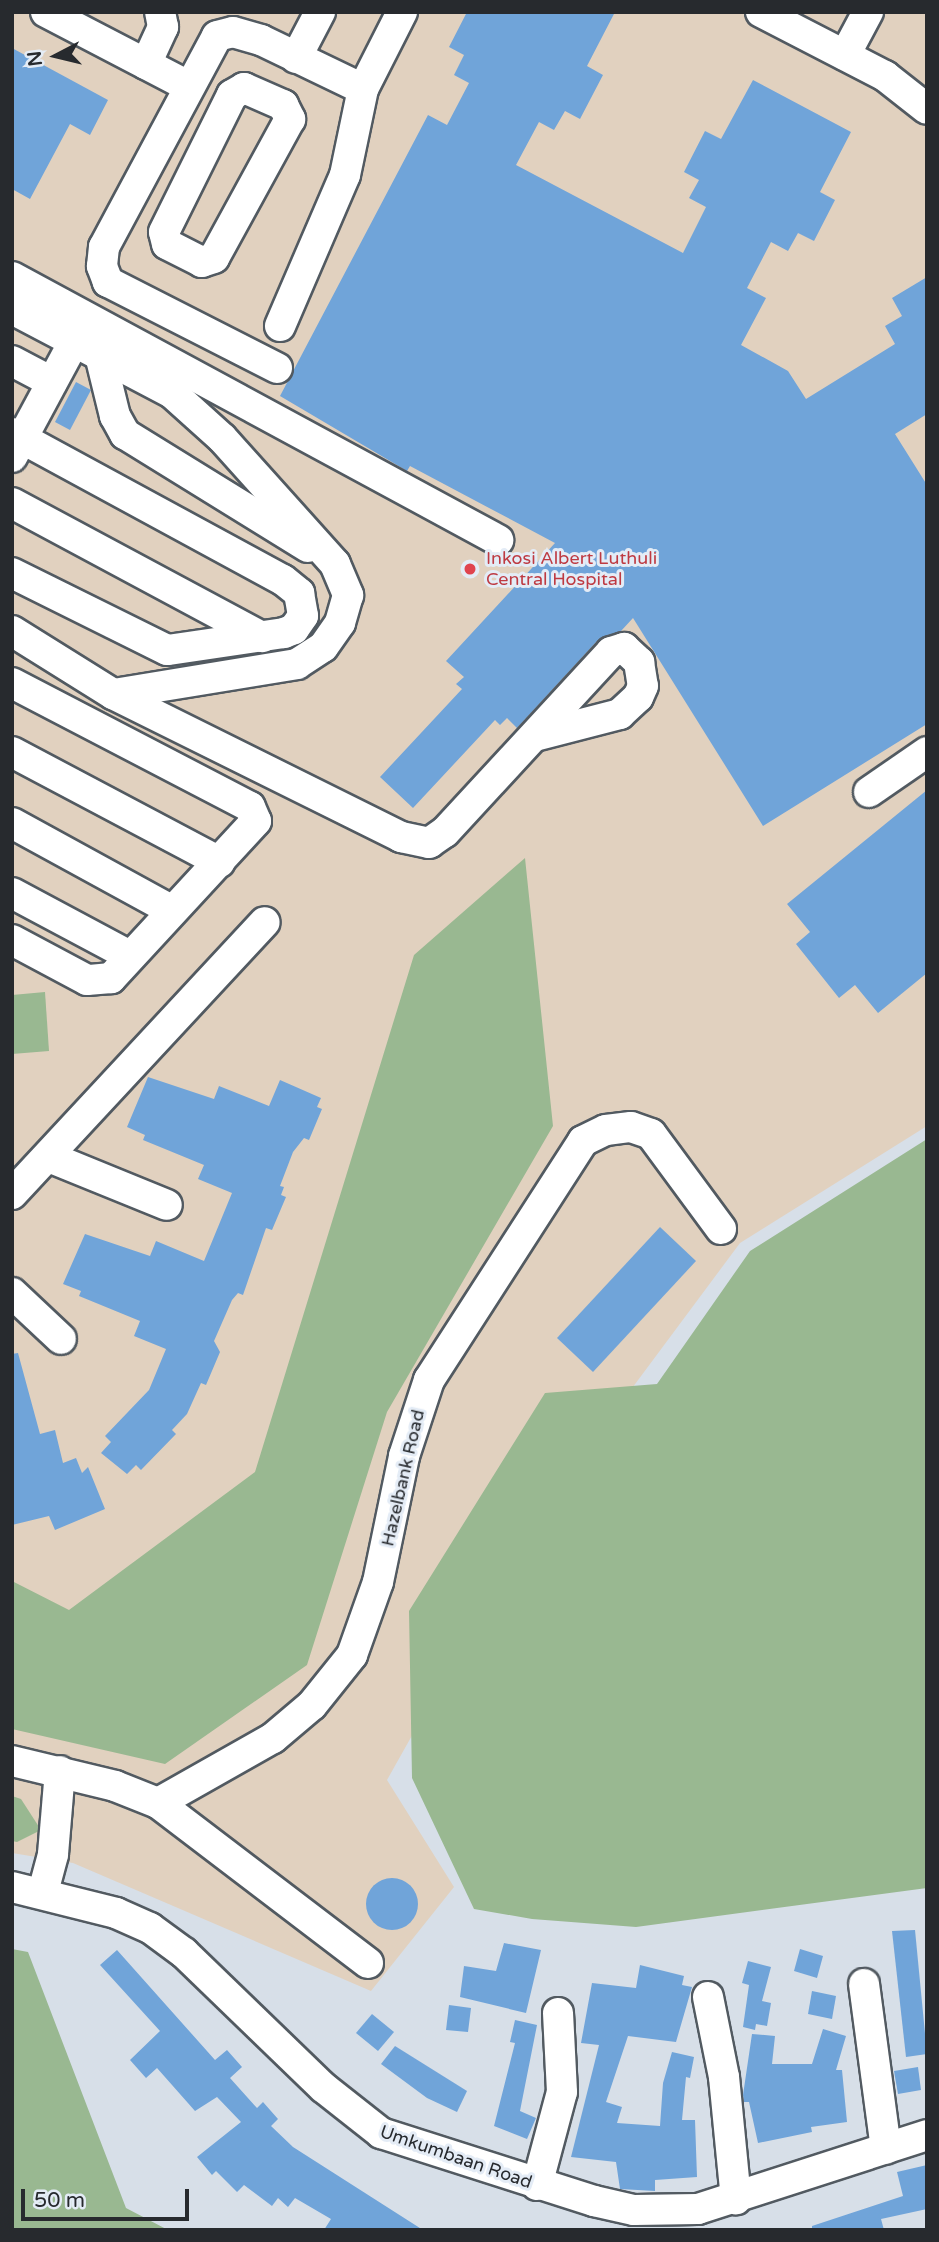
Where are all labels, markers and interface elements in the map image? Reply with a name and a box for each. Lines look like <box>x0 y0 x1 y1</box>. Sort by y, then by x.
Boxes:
north arrow <box>21 21 91 91</box>
text: N <box>23 50 47 67</box>
place label: Inkosi Albert Luthuli Central Hospital <box>486 548 657 590</box>
marker: Inkosi Albert Luthuli Central Hospital <box>460 559 480 579</box>
street label: Hazelbank Road <box>377 1408 429 1548</box>
street label: Umkumbaan Road <box>377 2121 535 2193</box>
scale bar <box>24 2176 192 2220</box>
text: 50 m <box>34 2188 85 2213</box>

